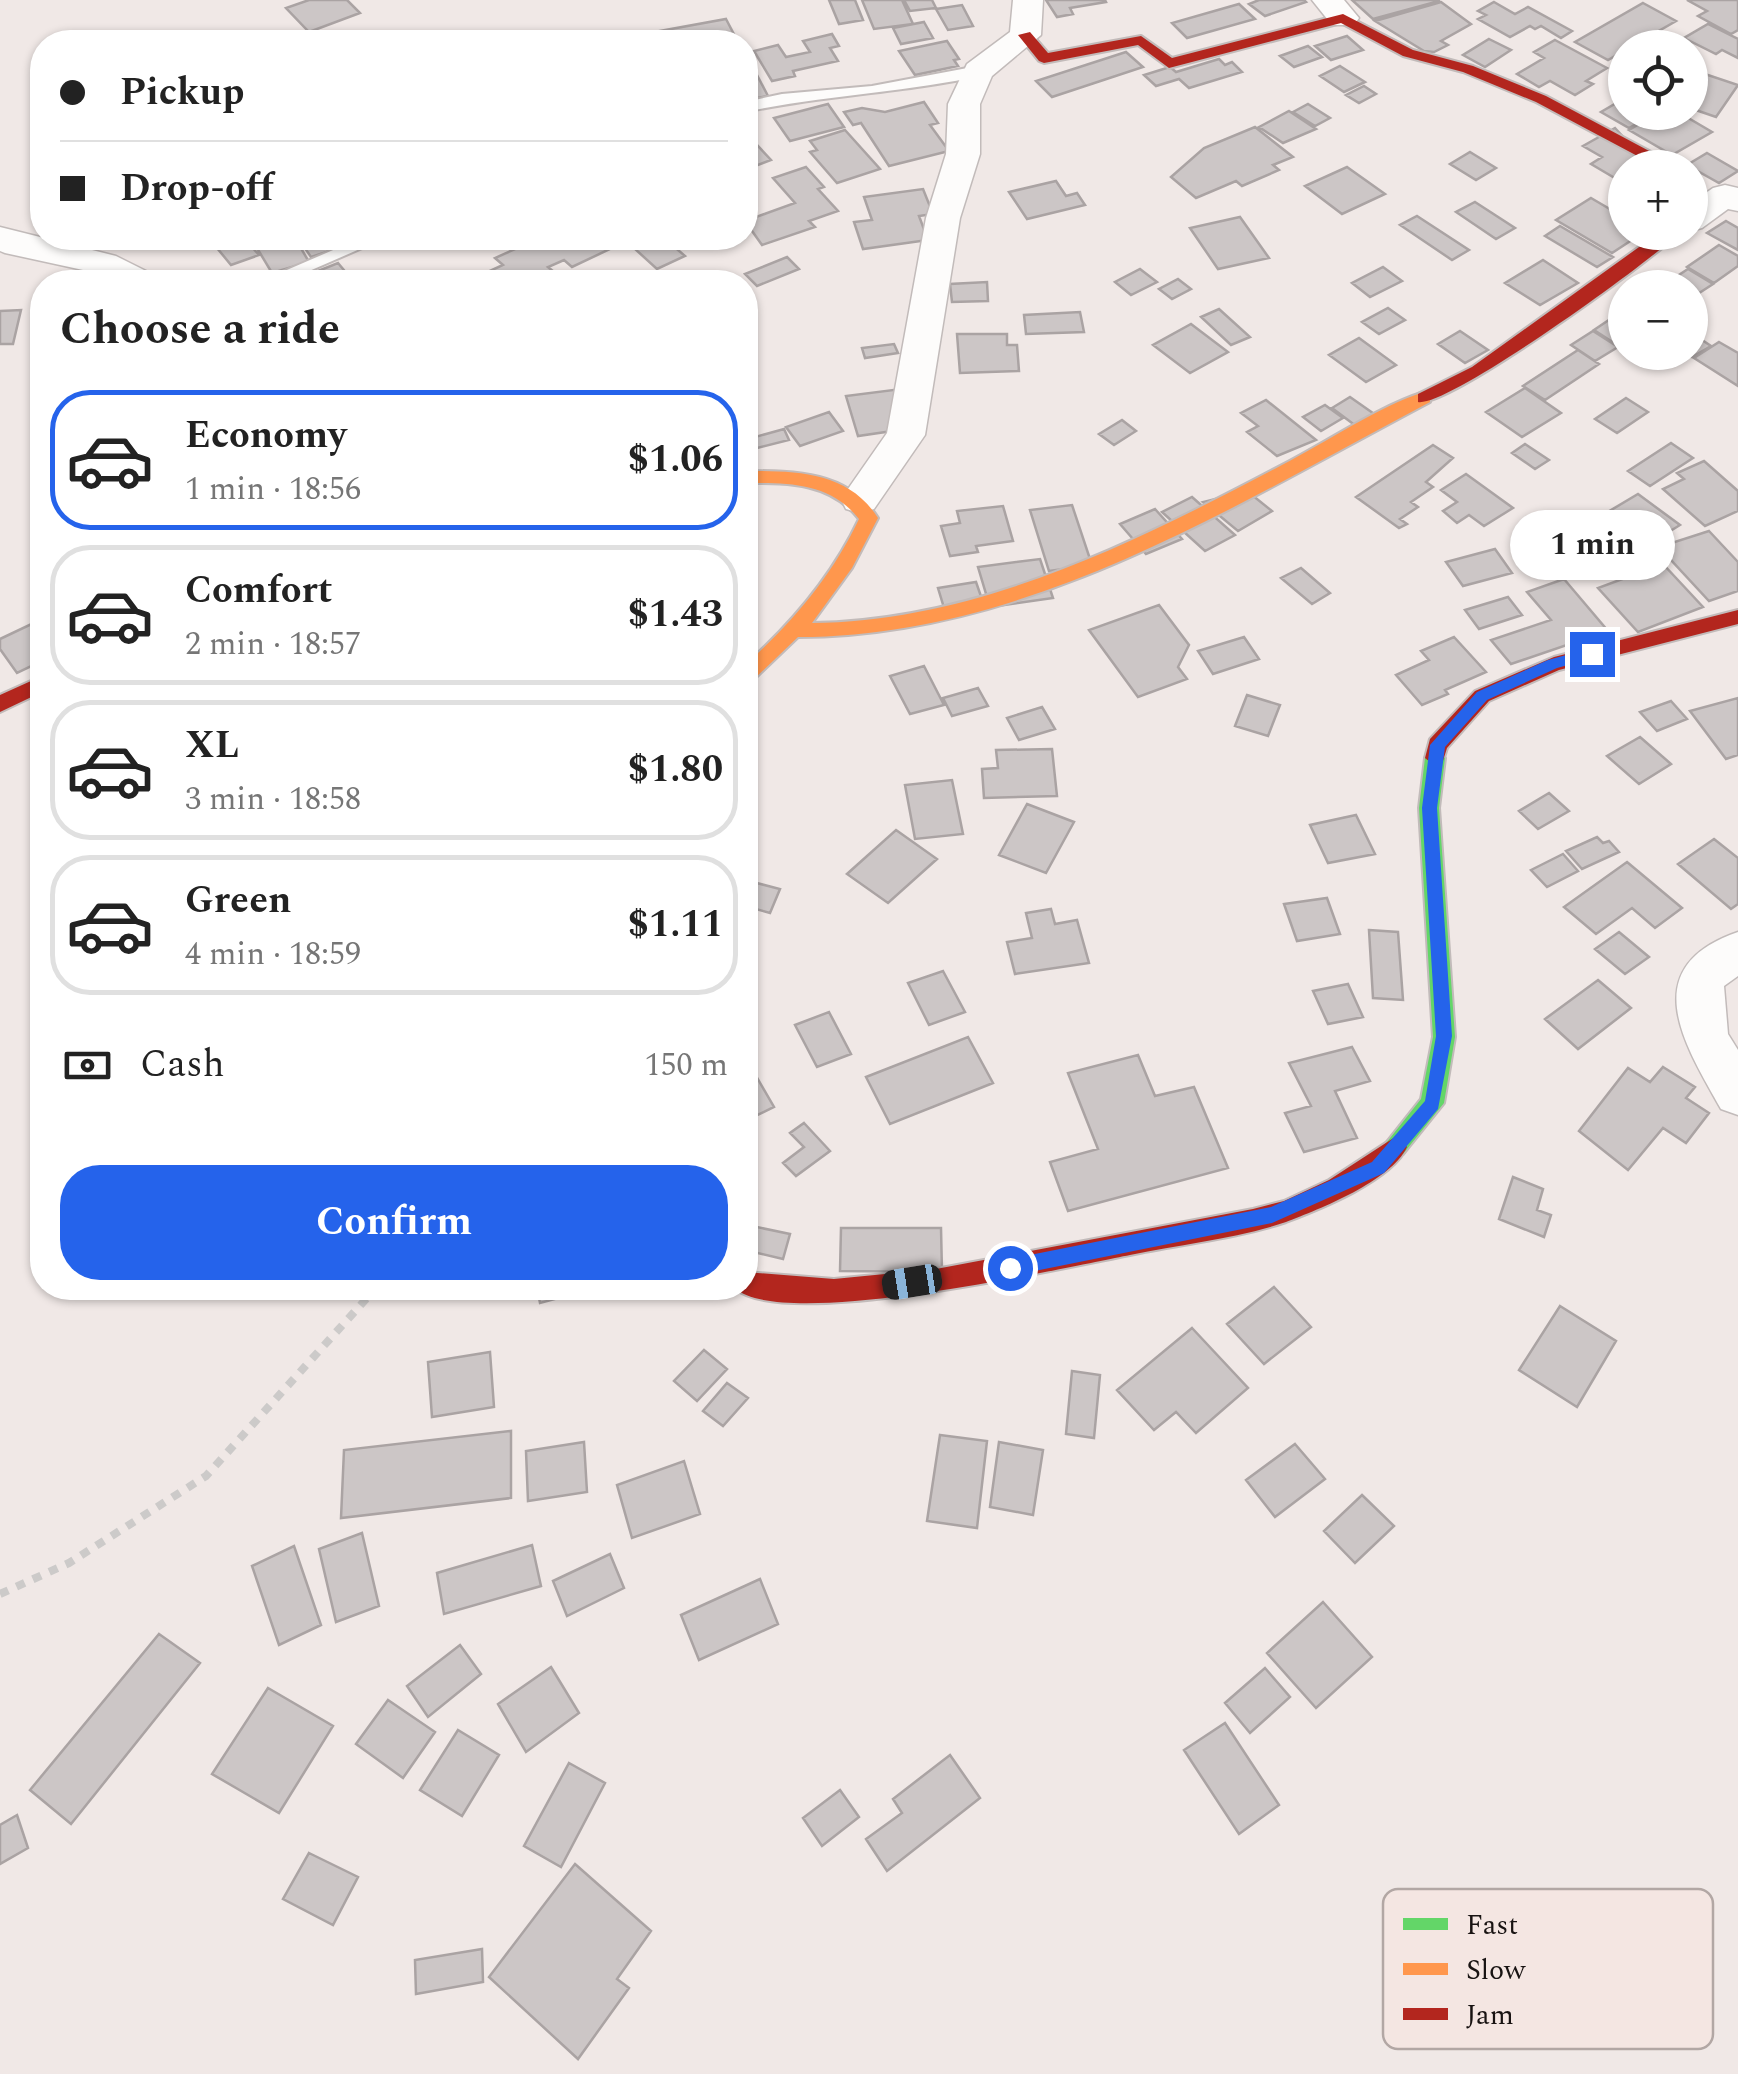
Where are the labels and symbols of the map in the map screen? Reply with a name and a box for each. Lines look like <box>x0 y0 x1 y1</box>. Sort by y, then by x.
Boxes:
callout: 1 min <box>1510 509 1674 579</box>
route end <box>1570 632 1615 677</box>
route start <box>988 1246 1033 1291</box>
car <box>880 1262 944 1302</box>
legend <box>1383 1889 1713 2049</box>
text: Fast <box>1466 1904 1518 1947</box>
text: Slow <box>1466 1949 1526 1992</box>
text: Jam <box>1466 1994 1514 2037</box>

